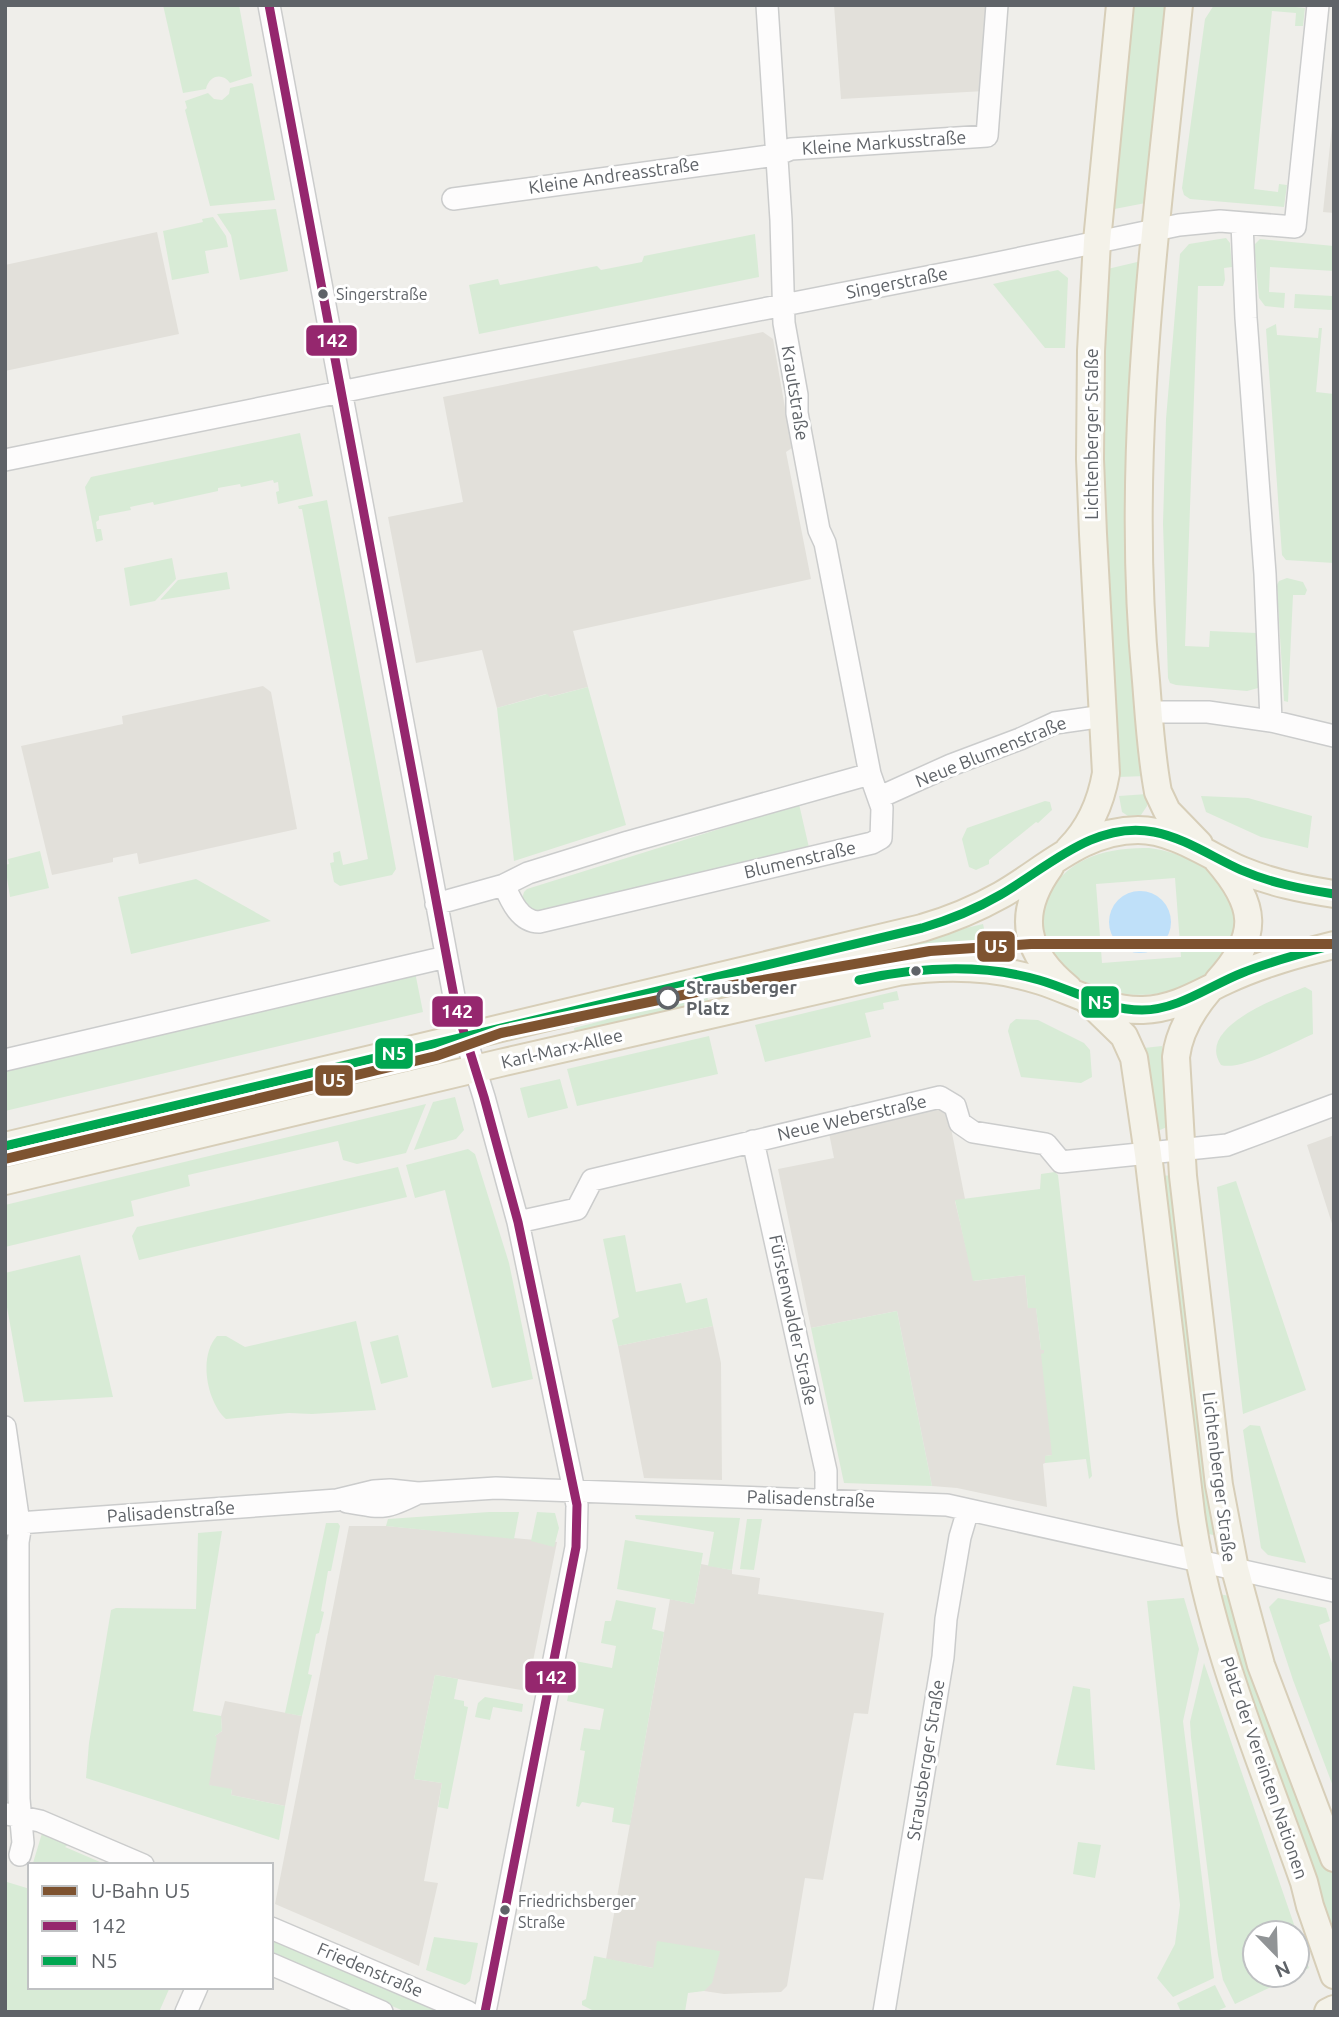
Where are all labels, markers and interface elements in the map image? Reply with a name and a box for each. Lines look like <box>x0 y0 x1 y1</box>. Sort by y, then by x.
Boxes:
street label: Kleine Markusstraße <box>801 126 967 158</box>
street label: Kleine Andreasstraße <box>527 153 701 197</box>
street label: Singerstraße <box>844 262 949 302</box>
place label: Singerstraße <box>336 285 428 303</box>
marker: Singerstraße <box>316 287 330 301</box>
line badge: 142 <box>305 324 358 357</box>
text: 142 <box>316 329 348 351</box>
street label: Krautstraße <box>779 344 813 442</box>
street label: Lichtenberger Straße <box>1081 348 1101 520</box>
street label: Neue Blumenstraße <box>912 712 1069 791</box>
street label: Blumenstraße <box>742 836 858 882</box>
line badge: U5 <box>976 930 1016 963</box>
text: U5 <box>984 935 1008 957</box>
unlabelled marker <box>909 964 923 978</box>
place label: Strausberger Platz <box>686 977 797 1018</box>
line badge: N5 <box>1080 985 1120 1019</box>
marker: Strausberger Platz <box>657 987 679 1009</box>
text: N5 <box>1088 991 1112 1013</box>
line badge: 142 <box>431 995 484 1028</box>
text: 142 <box>441 1000 473 1022</box>
street label: Karl-Marx-Allee <box>499 1024 625 1072</box>
line badge: N5 <box>374 1037 414 1070</box>
text: N5 <box>382 1042 406 1064</box>
line badge: U5 <box>314 1064 354 1097</box>
text: U5 <box>322 1069 346 1091</box>
street label: Neue Weberstraße <box>775 1090 928 1144</box>
street label: Fürstenwalder Straße <box>766 1233 822 1407</box>
street label: Lichtenberger Straße <box>1200 1391 1240 1563</box>
street label: Palisadenstraße <box>746 1486 876 1510</box>
street label: Palisadenstraße <box>106 1497 236 1525</box>
street label: Platz der Vereinten Nationen <box>1217 1654 1312 1881</box>
line badge: 142 <box>524 1660 577 1694</box>
text: 142 <box>535 1666 567 1688</box>
street label: Strausberger Straße <box>902 1678 948 1842</box>
legend <box>28 1863 273 1989</box>
text: U-Bahn U5 <box>91 1878 191 1902</box>
place label: Friedrichsberger Straße <box>518 1892 636 1931</box>
marker: Friedrichsberger Straße <box>498 1903 512 1917</box>
text: 142 <box>91 1913 127 1937</box>
north arrow <box>1241 1919 1311 1989</box>
street label: Friedenstraße <box>315 1938 426 2000</box>
text: N5 <box>91 1948 118 1972</box>
text: N <box>1272 1957 1293 1983</box>

